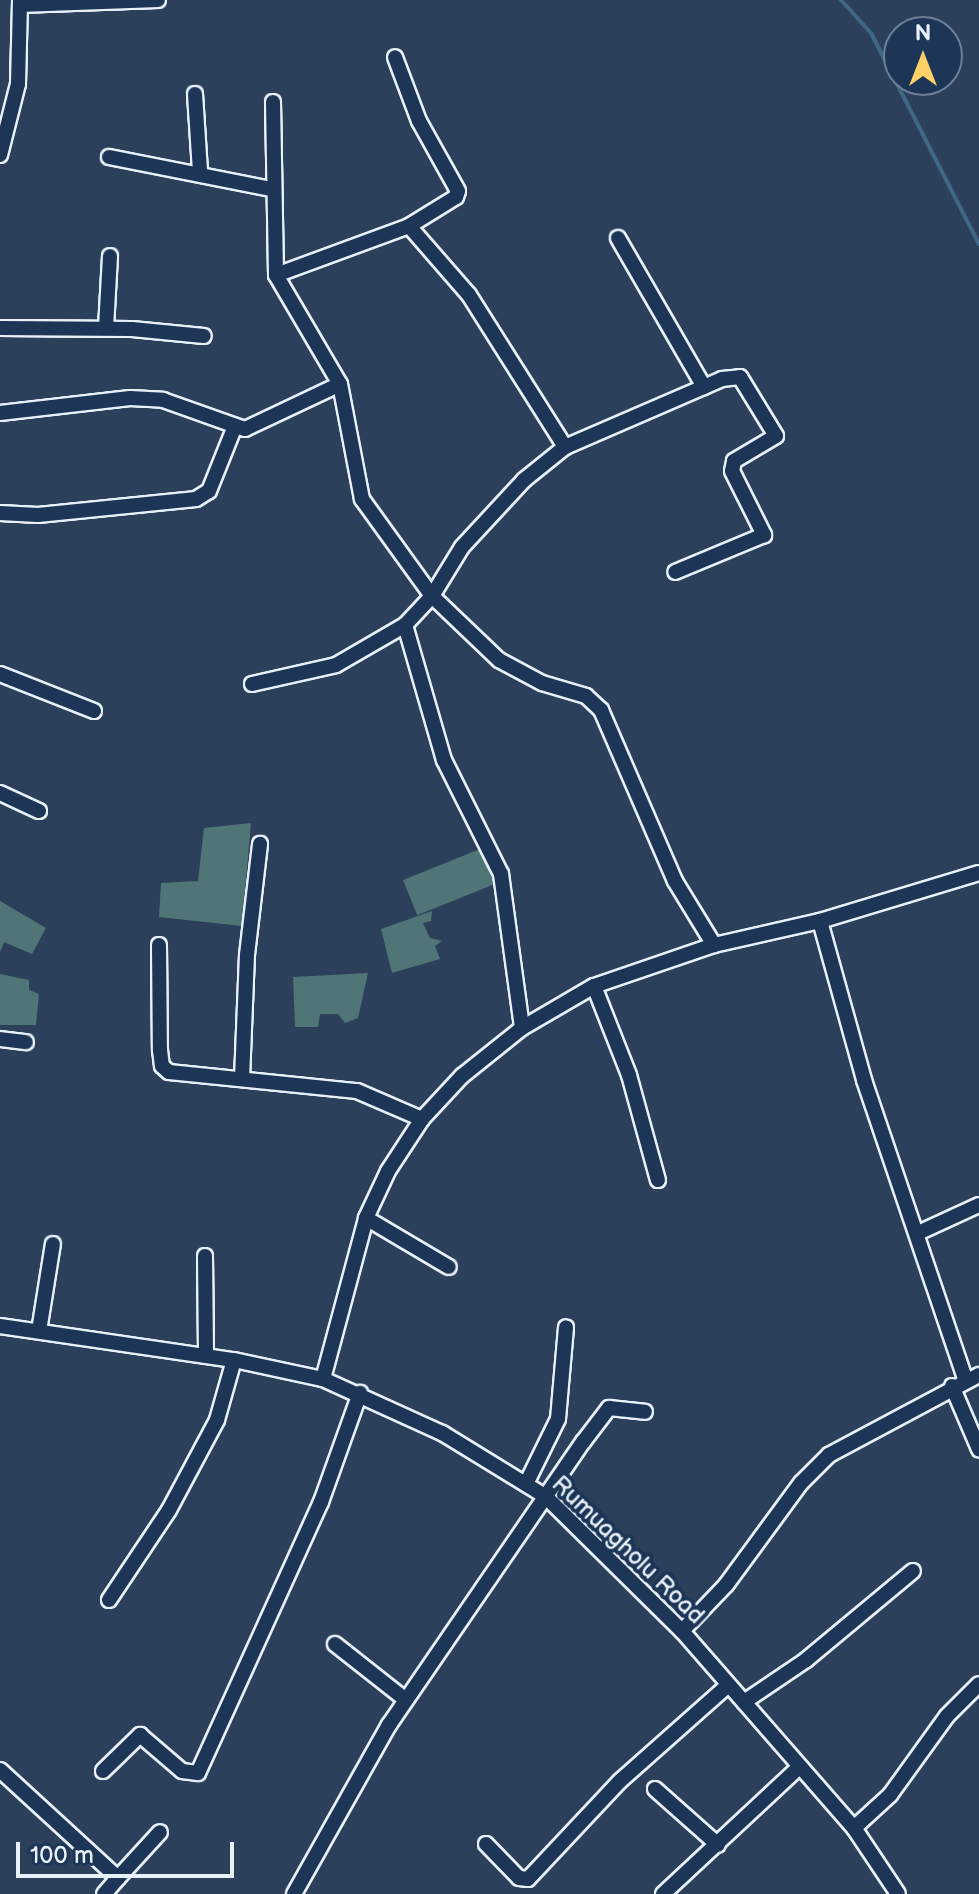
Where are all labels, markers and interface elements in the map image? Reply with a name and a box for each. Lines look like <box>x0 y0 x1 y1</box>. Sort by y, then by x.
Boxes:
north arrow <box>883 16 963 96</box>
text: N <box>915 20 931 47</box>
street label: Rumuagholu Road <box>546 1470 710 1630</box>
scale bar <box>20 1826 238 1876</box>
text: 100 m <box>30 1841 94 1870</box>

